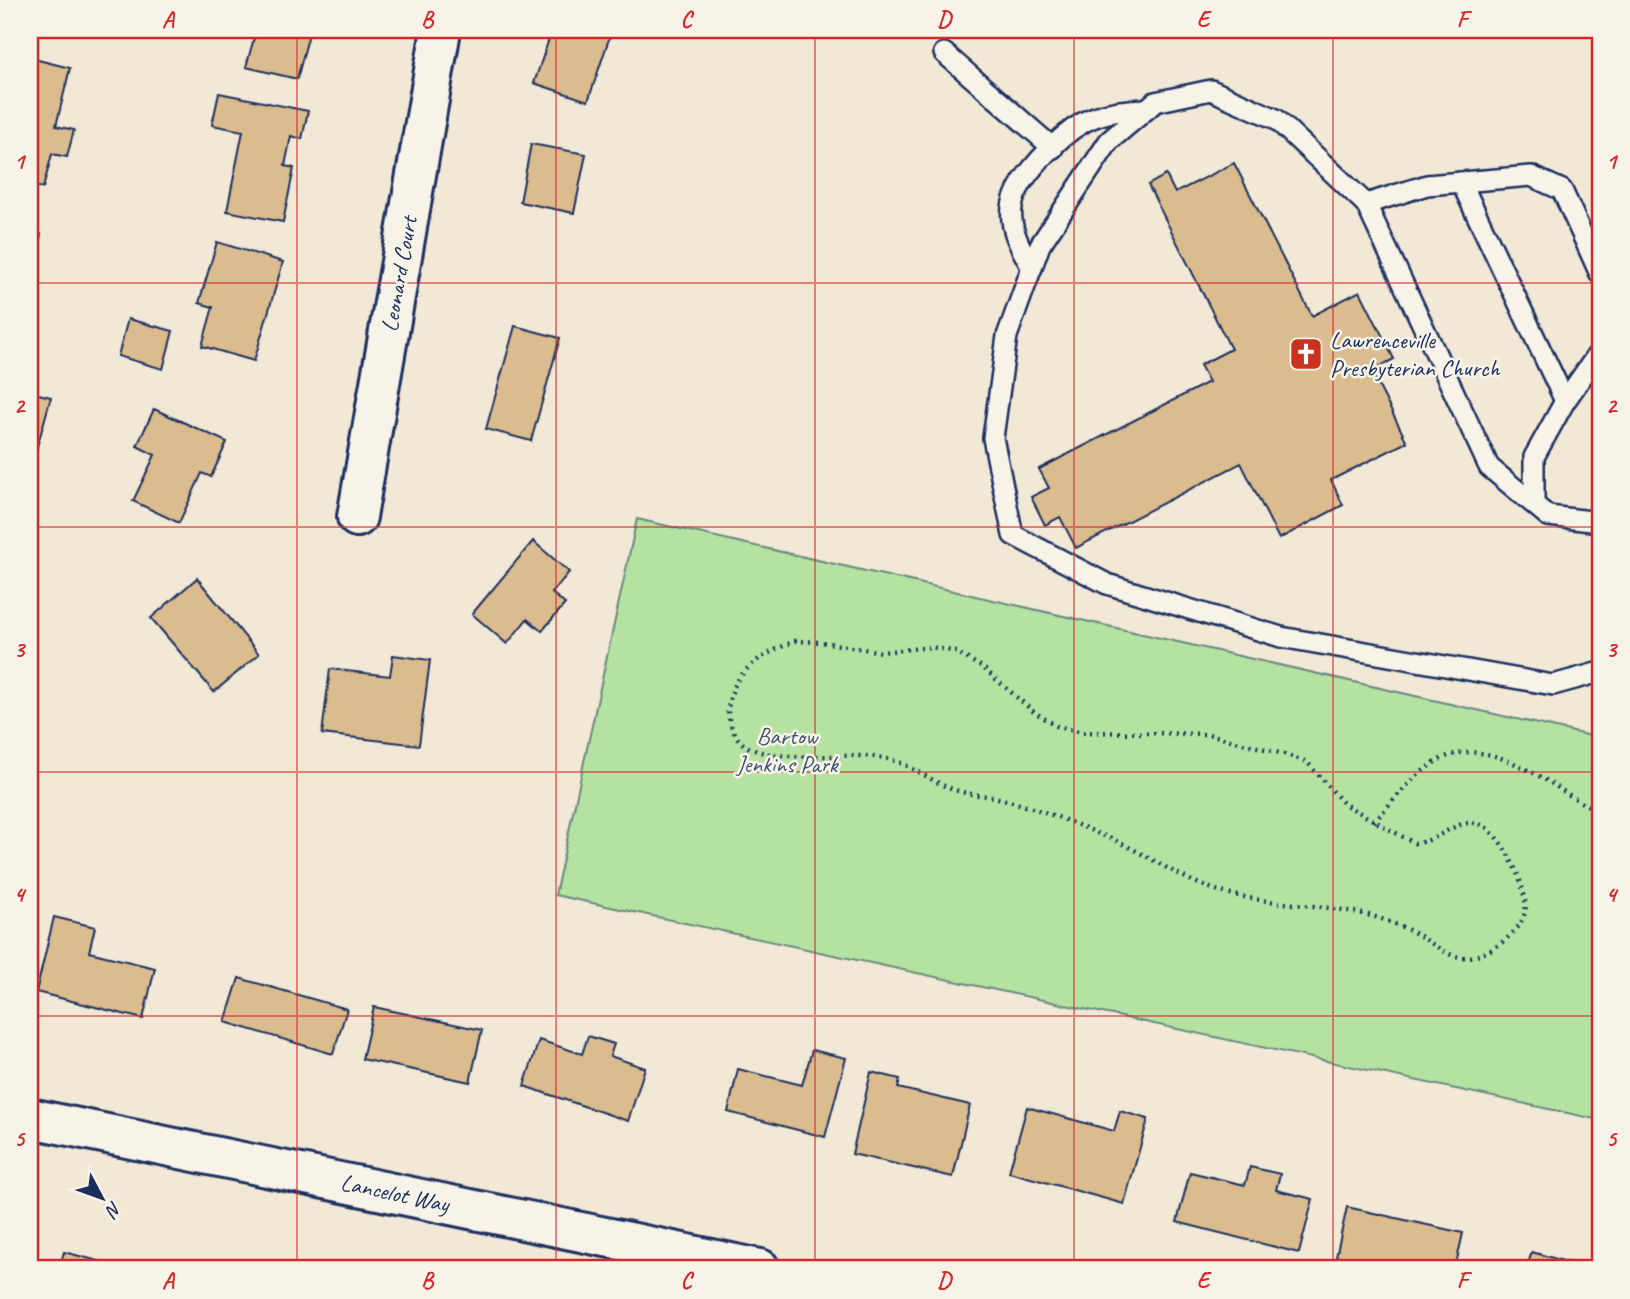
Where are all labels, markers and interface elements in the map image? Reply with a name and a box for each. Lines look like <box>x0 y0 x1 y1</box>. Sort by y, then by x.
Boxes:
text: A <box>162 5 176 34</box>
text: B <box>421 5 435 34</box>
text: C <box>681 5 695 34</box>
text: D <box>937 5 953 34</box>
text: E <box>1197 5 1213 34</box>
text: F <box>1457 5 1473 34</box>
text: 1 <box>14 147 27 176</box>
text: 1 <box>1606 147 1619 176</box>
street label: Leonard Court <box>374 212 424 334</box>
place label: Lawrenceville Presbyterian Church <box>1330 325 1501 383</box>
church icon: Lawrenceville Presbyterian Church <box>1287 335 1325 373</box>
text: 2 <box>14 391 27 420</box>
text: 2 <box>1606 391 1619 420</box>
text: 3 <box>14 635 27 664</box>
text: 3 <box>1606 635 1619 664</box>
park label: Bartow Jenkins Park <box>735 721 840 779</box>
text: 4 <box>14 880 27 909</box>
text: 4 <box>1606 880 1619 909</box>
text: 5 <box>14 1124 26 1153</box>
text: 5 <box>1606 1124 1618 1153</box>
north arrow <box>66 1162 136 1232</box>
street label: Lancelot Way <box>338 1167 454 1219</box>
text: N <box>99 1196 127 1223</box>
text: A <box>162 1266 176 1295</box>
text: B <box>421 1266 435 1295</box>
text: C <box>681 1266 695 1295</box>
text: D <box>937 1266 953 1295</box>
text: E <box>1197 1266 1213 1295</box>
text: F <box>1457 1266 1473 1295</box>

